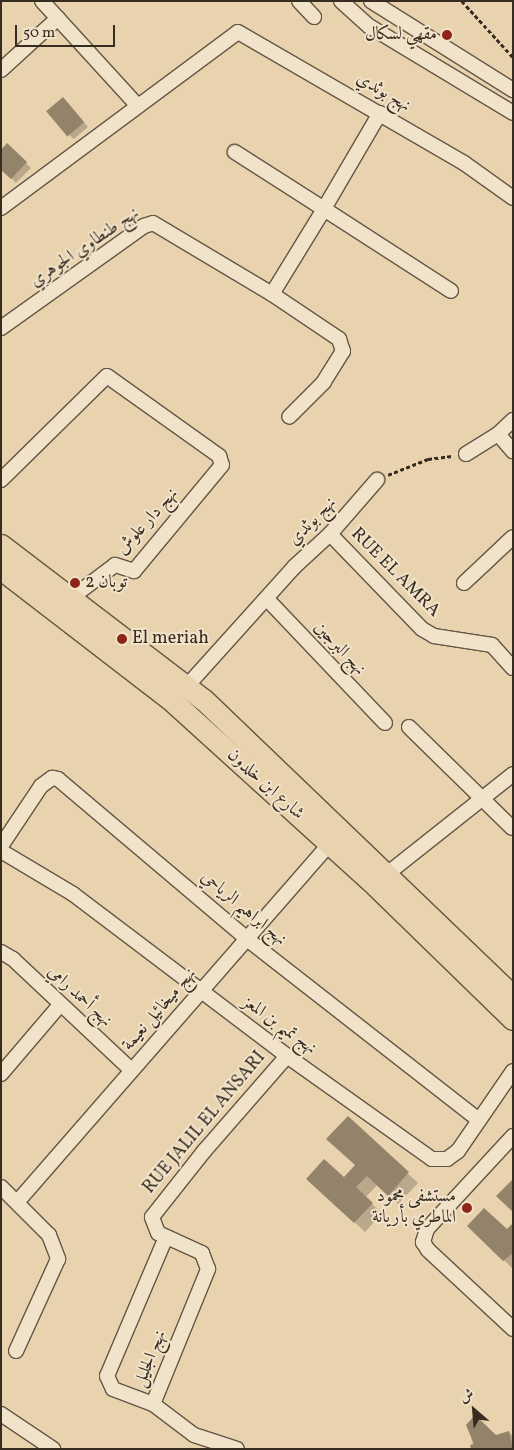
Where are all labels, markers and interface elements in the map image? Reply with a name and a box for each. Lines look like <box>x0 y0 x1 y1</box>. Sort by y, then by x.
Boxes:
scale bar <box>18 15 118 47</box>
text: 50 m <box>23 23 55 44</box>
place label: مقهي لسكال <box>365 24 437 46</box>
marker: مقهي لسكال <box>441 29 453 41</box>
street label: نهج بوثدي <box>352 68 414 118</box>
street label: نهج طنطاوي الجوهري <box>26 203 144 293</box>
street label: نهج دار علوش <box>112 484 184 560</box>
street label: نهج بوثدي <box>284 493 342 551</box>
street label: RUE EL AMRA <box>346 524 444 622</box>
place label: توبان 2 <box>85 572 127 594</box>
marker: توبان 2 <box>69 577 81 589</box>
street label: نهج البرجين <box>309 617 369 681</box>
place label: El meriah <box>132 628 209 650</box>
marker: El meriah <box>116 633 128 645</box>
street label: شارع ابن خلدون <box>222 745 308 825</box>
street label: نهج ابراهيم الرياحي <box>196 867 290 951</box>
street label: نهج أحمد رامي <box>42 962 116 1032</box>
street label: نهج ميخائيل نعيمة <box>118 964 202 1056</box>
street label: نهج تميم بن المعز <box>238 992 320 1060</box>
street label: RUE JALIL EL ANSARI <box>139 1047 271 1199</box>
place label: مستشفى محمود الماطري بأريانة <box>372 1187 456 1230</box>
marker: مستشفى محمود الماطري بأريانة <box>460 1201 474 1215</box>
street label: نهج الجليل <box>130 1327 172 1391</box>
north arrow <box>449 1385 499 1435</box>
text: ش <box>456 1385 477 1408</box>

